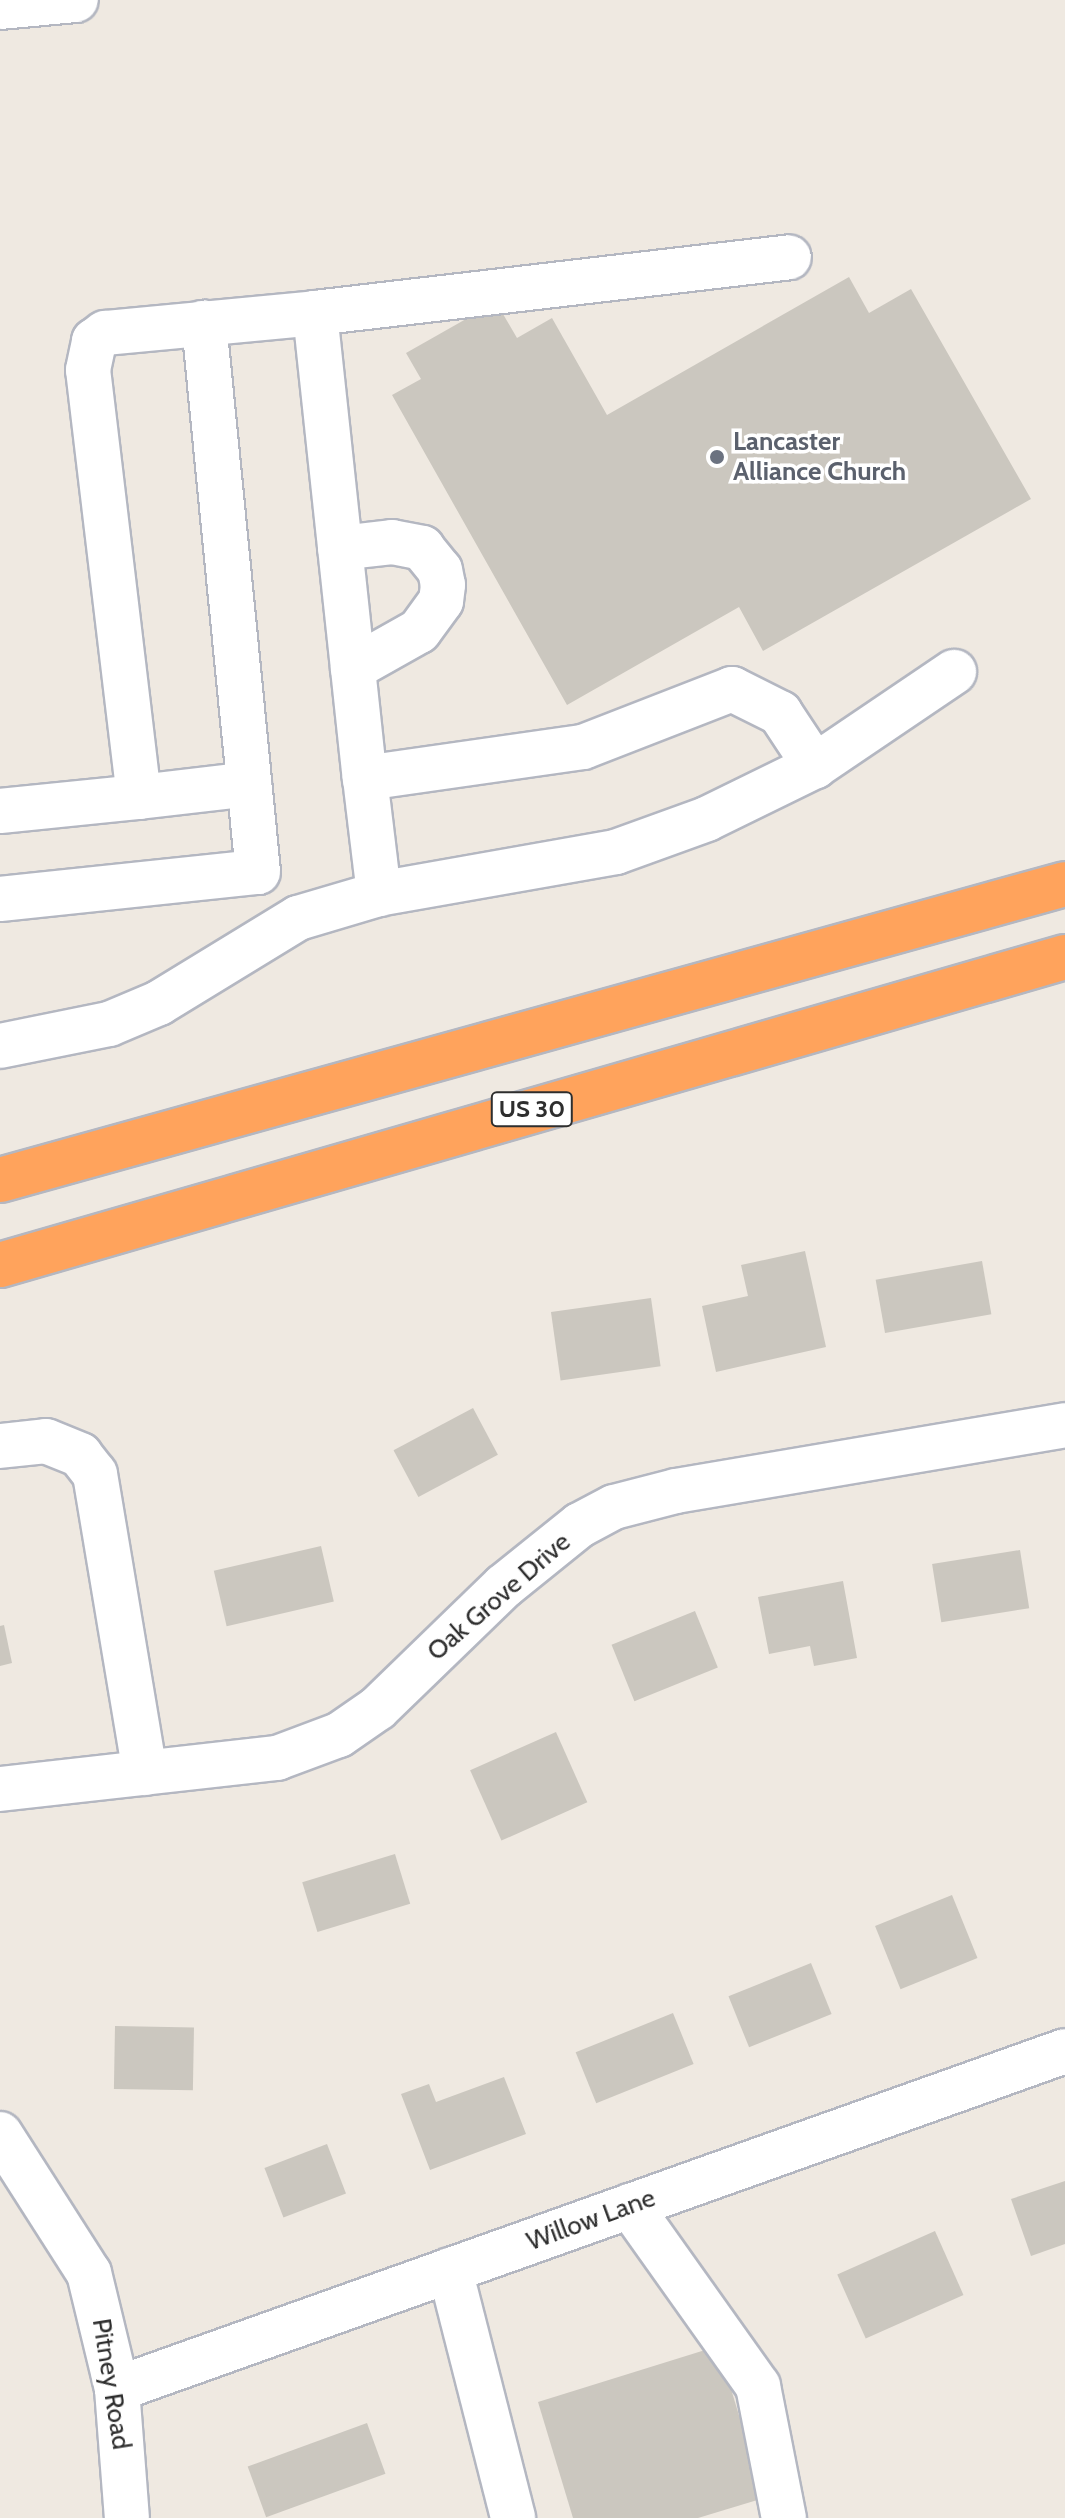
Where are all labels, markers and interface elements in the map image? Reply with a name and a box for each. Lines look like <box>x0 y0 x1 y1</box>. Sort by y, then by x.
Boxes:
place label: Lancaster Alliance Church <box>733 426 906 488</box>
marker: Lancaster Alliance Church <box>708 448 726 466</box>
road number: US 30 <box>490 1089 574 1129</box>
street label: Oak Grove Drive <box>421 1526 577 1668</box>
street label: Willow Lane <box>523 2182 659 2258</box>
street label: Pitney Road <box>85 2316 137 2452</box>

